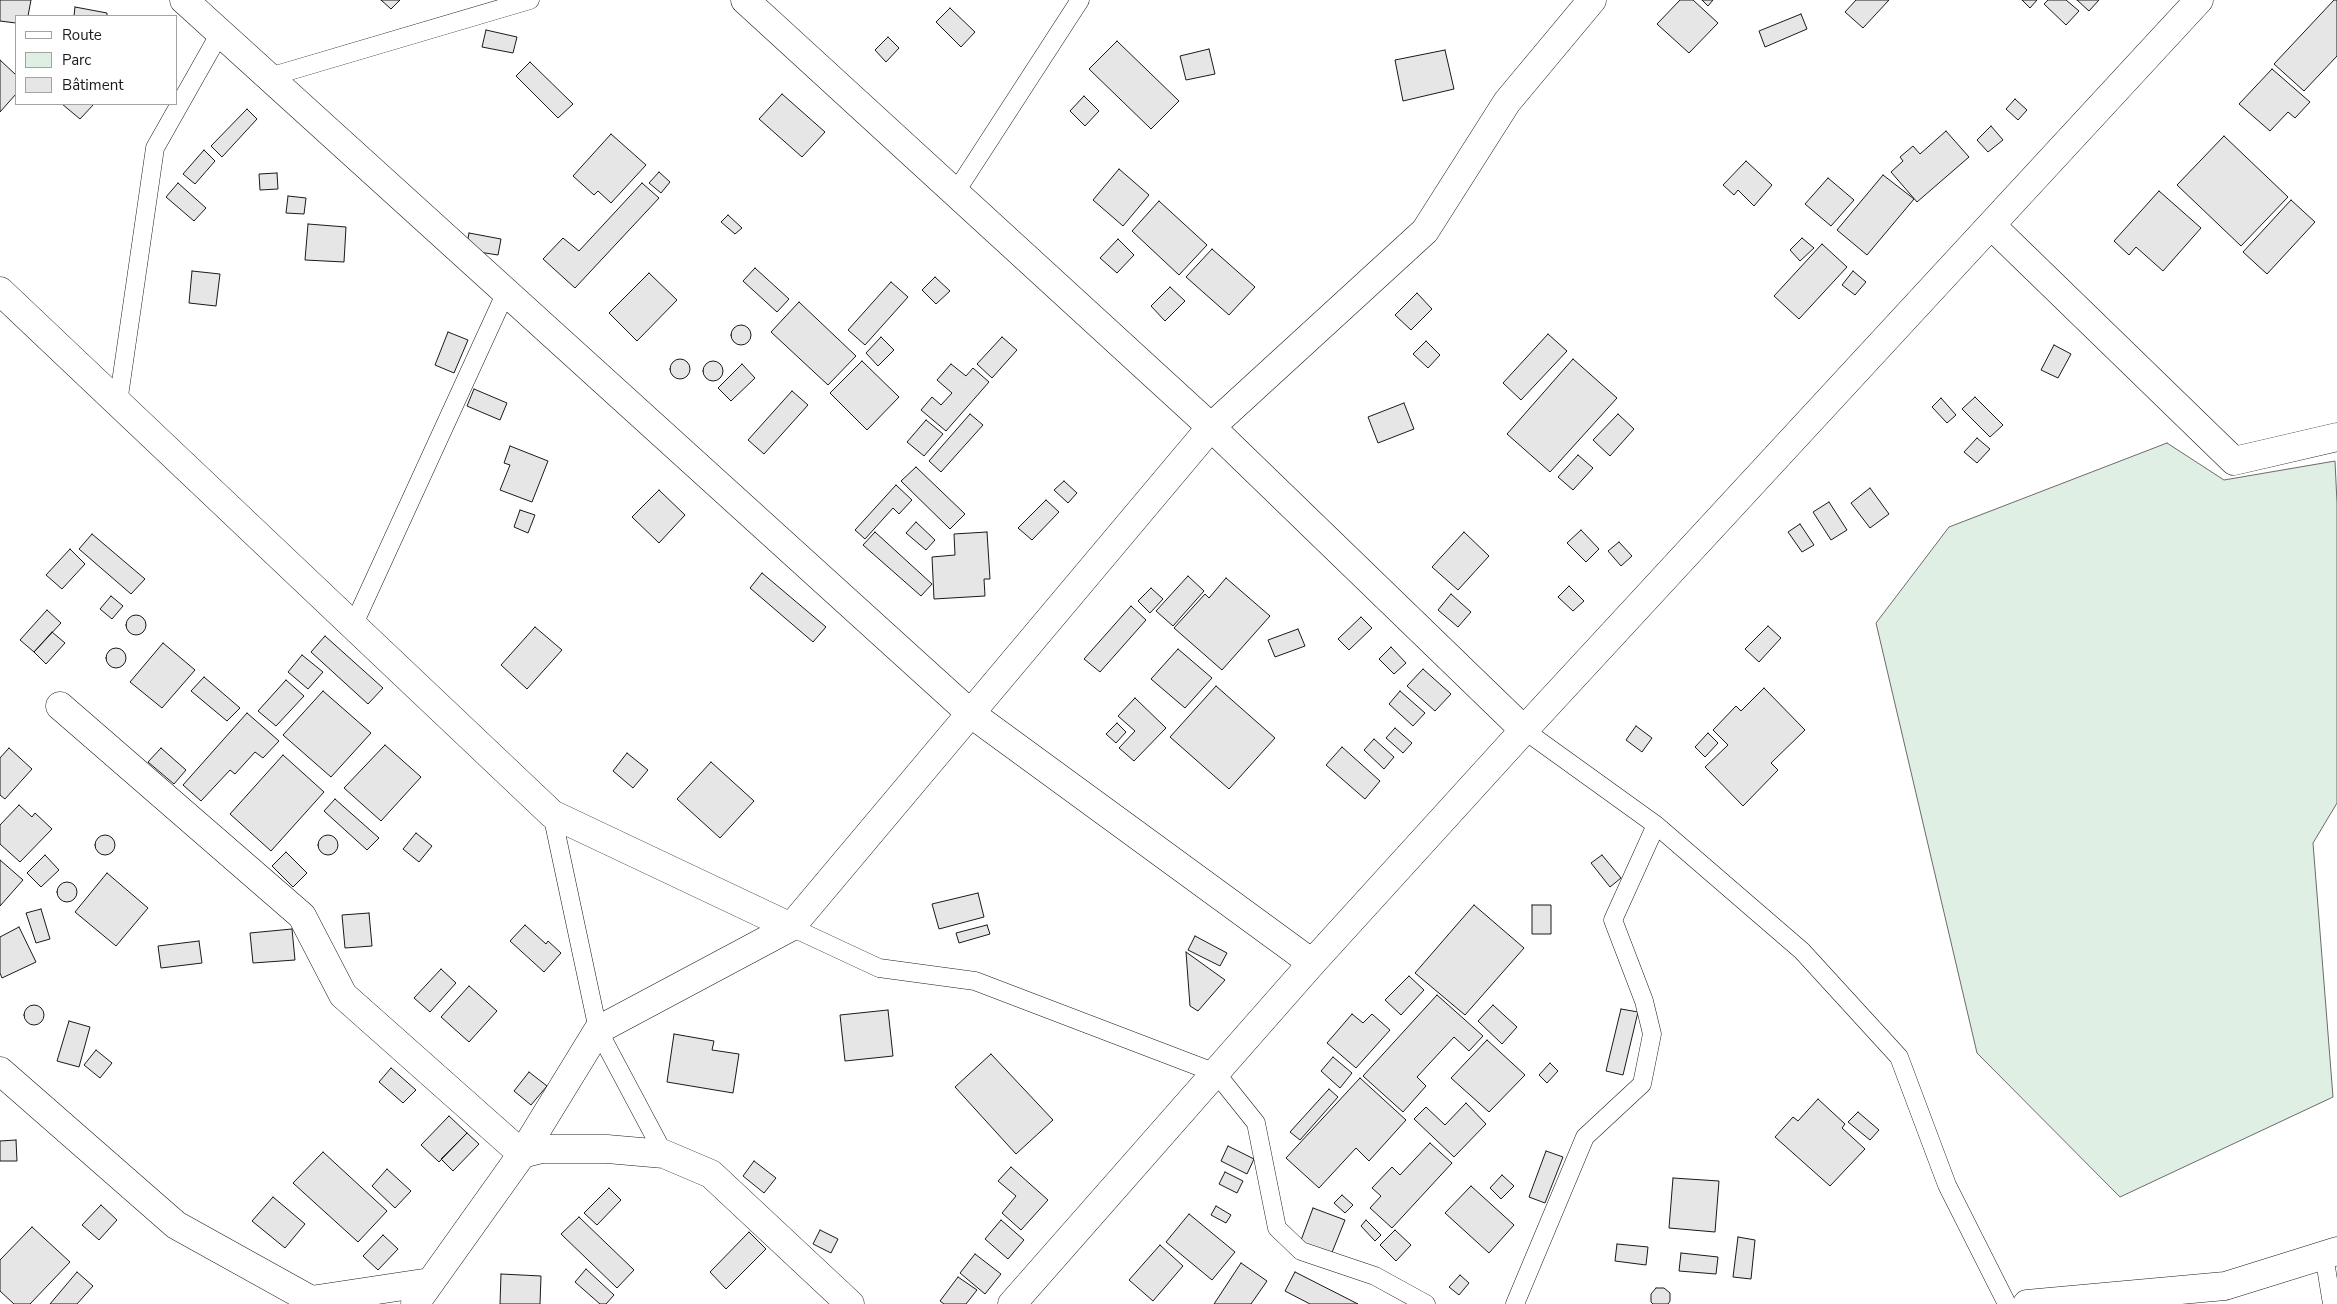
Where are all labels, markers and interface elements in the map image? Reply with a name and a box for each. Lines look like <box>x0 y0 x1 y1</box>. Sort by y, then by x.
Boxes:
legend <box>15 15 178 105</box>
text: Route <box>62 25 102 45</box>
text: Parc <box>62 50 91 70</box>
text: Bâtiment <box>62 75 123 95</box>

